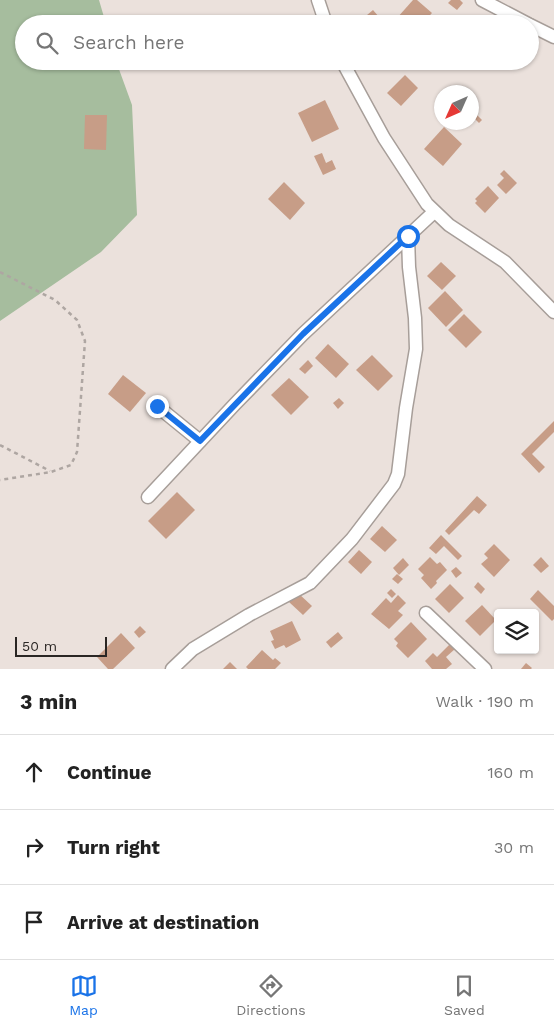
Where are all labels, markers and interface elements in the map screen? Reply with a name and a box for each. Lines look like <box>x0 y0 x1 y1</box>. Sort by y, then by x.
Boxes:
search box <box>15 15 539 70</box>
icon: search <box>33 29 61 57</box>
text: Search here <box>73 31 184 54</box>
north arrow <box>434 85 479 130</box>
route start <box>397 225 420 248</box>
route end <box>146 395 169 418</box>
map controls <box>494 609 539 654</box>
button: layers <box>494 609 539 654</box>
scale bar <box>15 634 108 657</box>
text: 50 m <box>22 638 57 654</box>
text: 3 min <box>20 689 77 714</box>
text: Walk · 190 m <box>436 692 534 711</box>
icon: ahead <box>20 758 48 786</box>
text: Continue <box>67 761 151 784</box>
text: 160 m <box>487 763 534 782</box>
icon: right <box>20 833 48 861</box>
text: Turn right <box>67 836 160 859</box>
text: 30 m <box>494 838 534 857</box>
icon: arrive <box>20 908 48 936</box>
text: Arrive at destination <box>67 911 259 934</box>
tab: Map <box>69 972 98 1018</box>
tab: Directions <box>236 972 306 1018</box>
tab: Saved <box>444 972 485 1018</box>

